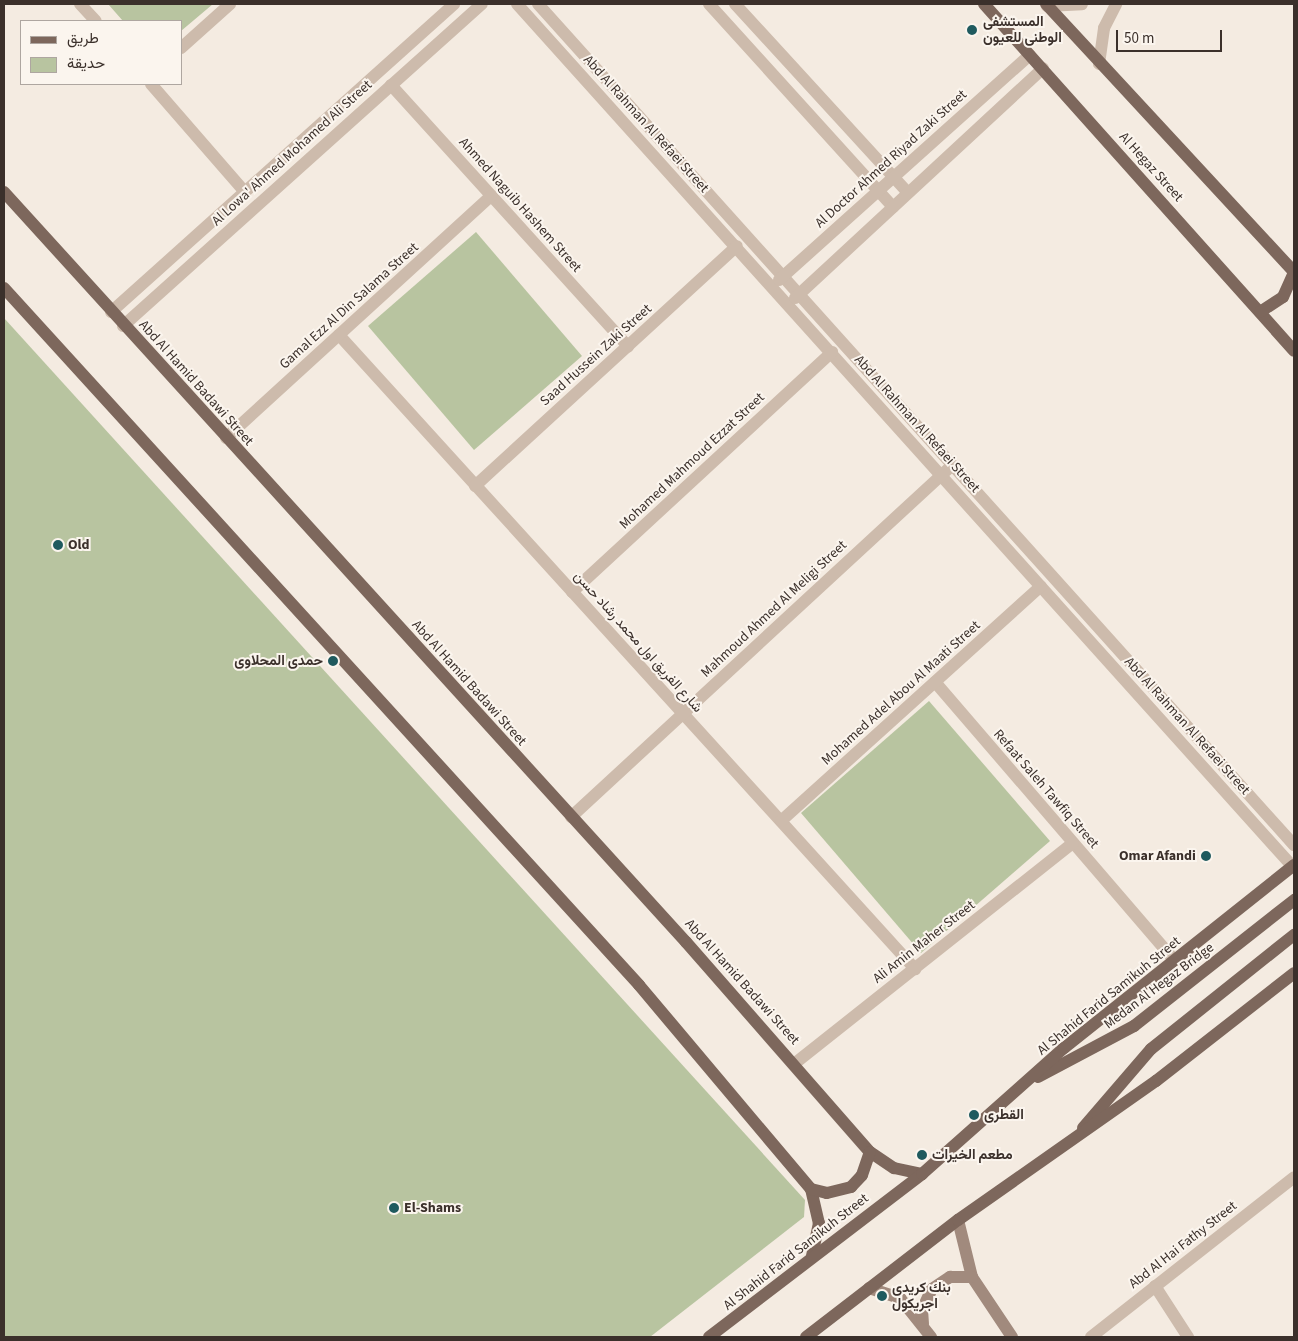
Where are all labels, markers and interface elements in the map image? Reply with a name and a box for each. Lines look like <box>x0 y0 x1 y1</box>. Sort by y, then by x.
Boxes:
place label: المستشفى الوطنى للعيون <box>983 14 1062 46</box>
legend <box>20 20 182 85</box>
scale bar <box>1118 20 1224 52</box>
marker: المستشفى الوطنى للعيون <box>965 23 979 37</box>
text: طريق <box>67 28 99 49</box>
text: 50 m <box>1124 28 1154 49</box>
street label: Abd Al Rahman Al Refaei Street <box>580 52 712 196</box>
text: حديقة <box>67 53 105 74</box>
street label: Al Lowa' Ahmed Mohamed Ali Street <box>208 77 376 229</box>
street label: Al Doctor Ahmed Riyad Zaki Street <box>812 86 970 232</box>
street label: Al Hegaz Street <box>1115 129 1187 205</box>
street label: Ahmed Naguib Hashem Street <box>455 134 585 276</box>
street label: Gamal Ezz Al Din Salama Street <box>276 239 422 373</box>
street label: Saad Hussein Zaki Street <box>537 301 655 409</box>
street label: Abd Al Hamid Badawi Street <box>135 317 257 449</box>
street label: Abd Al Rahman Al Refaei Street <box>851 352 983 496</box>
street label: Mohamed Mahmoud Ezzat Street <box>616 389 768 533</box>
place label: Old <box>68 537 90 553</box>
street label: Mahmoud Ahmed Al Meligi Street <box>698 537 850 681</box>
marker: Old <box>52 539 64 551</box>
street label: شارع الفريق اول محمد رشاد حسن <box>570 568 706 716</box>
street label: Abd Al Hamid Badawi Street <box>408 617 530 749</box>
street label: Mohamed Adel Abou Al Maati Street <box>818 617 984 769</box>
place label: حمدى المحلاوى <box>234 653 323 669</box>
street label: Abd Al Rahman Al Refaei Street <box>1121 654 1253 798</box>
marker: حمدى المحلاوى <box>327 655 339 667</box>
street label: Refaat Saleh Tawfiq Street <box>990 726 1102 852</box>
place label: Omar Afandi <box>1119 848 1196 864</box>
marker: Omar Afandi <box>1200 850 1212 862</box>
street label: Ali Amin Maher Street <box>870 897 978 987</box>
street label: Abd Al Hamid Badawi Street <box>681 916 803 1048</box>
street label: Al Shahid Farid Samikuh Street <box>1034 933 1184 1059</box>
street label: Medan Al Hegaz Bridge <box>1101 939 1217 1033</box>
place label: القطرى <box>984 1107 1024 1123</box>
marker: القطرى <box>968 1109 980 1121</box>
place label: مطعم الخيرات <box>932 1147 1013 1163</box>
marker: مطعم الخيرات <box>916 1149 928 1161</box>
street label: Al Shahid Farid Samikuh Street <box>720 1190 872 1314</box>
street label: Abd Al Hai Fathy Street <box>1126 1198 1240 1292</box>
place label: El-Shams <box>404 1200 461 1216</box>
marker: El-Shams <box>388 1202 400 1214</box>
place label: بنك كريدى اجريكول <box>892 1280 951 1312</box>
marker: بنك كريدى اجريكول <box>876 1290 888 1302</box>

